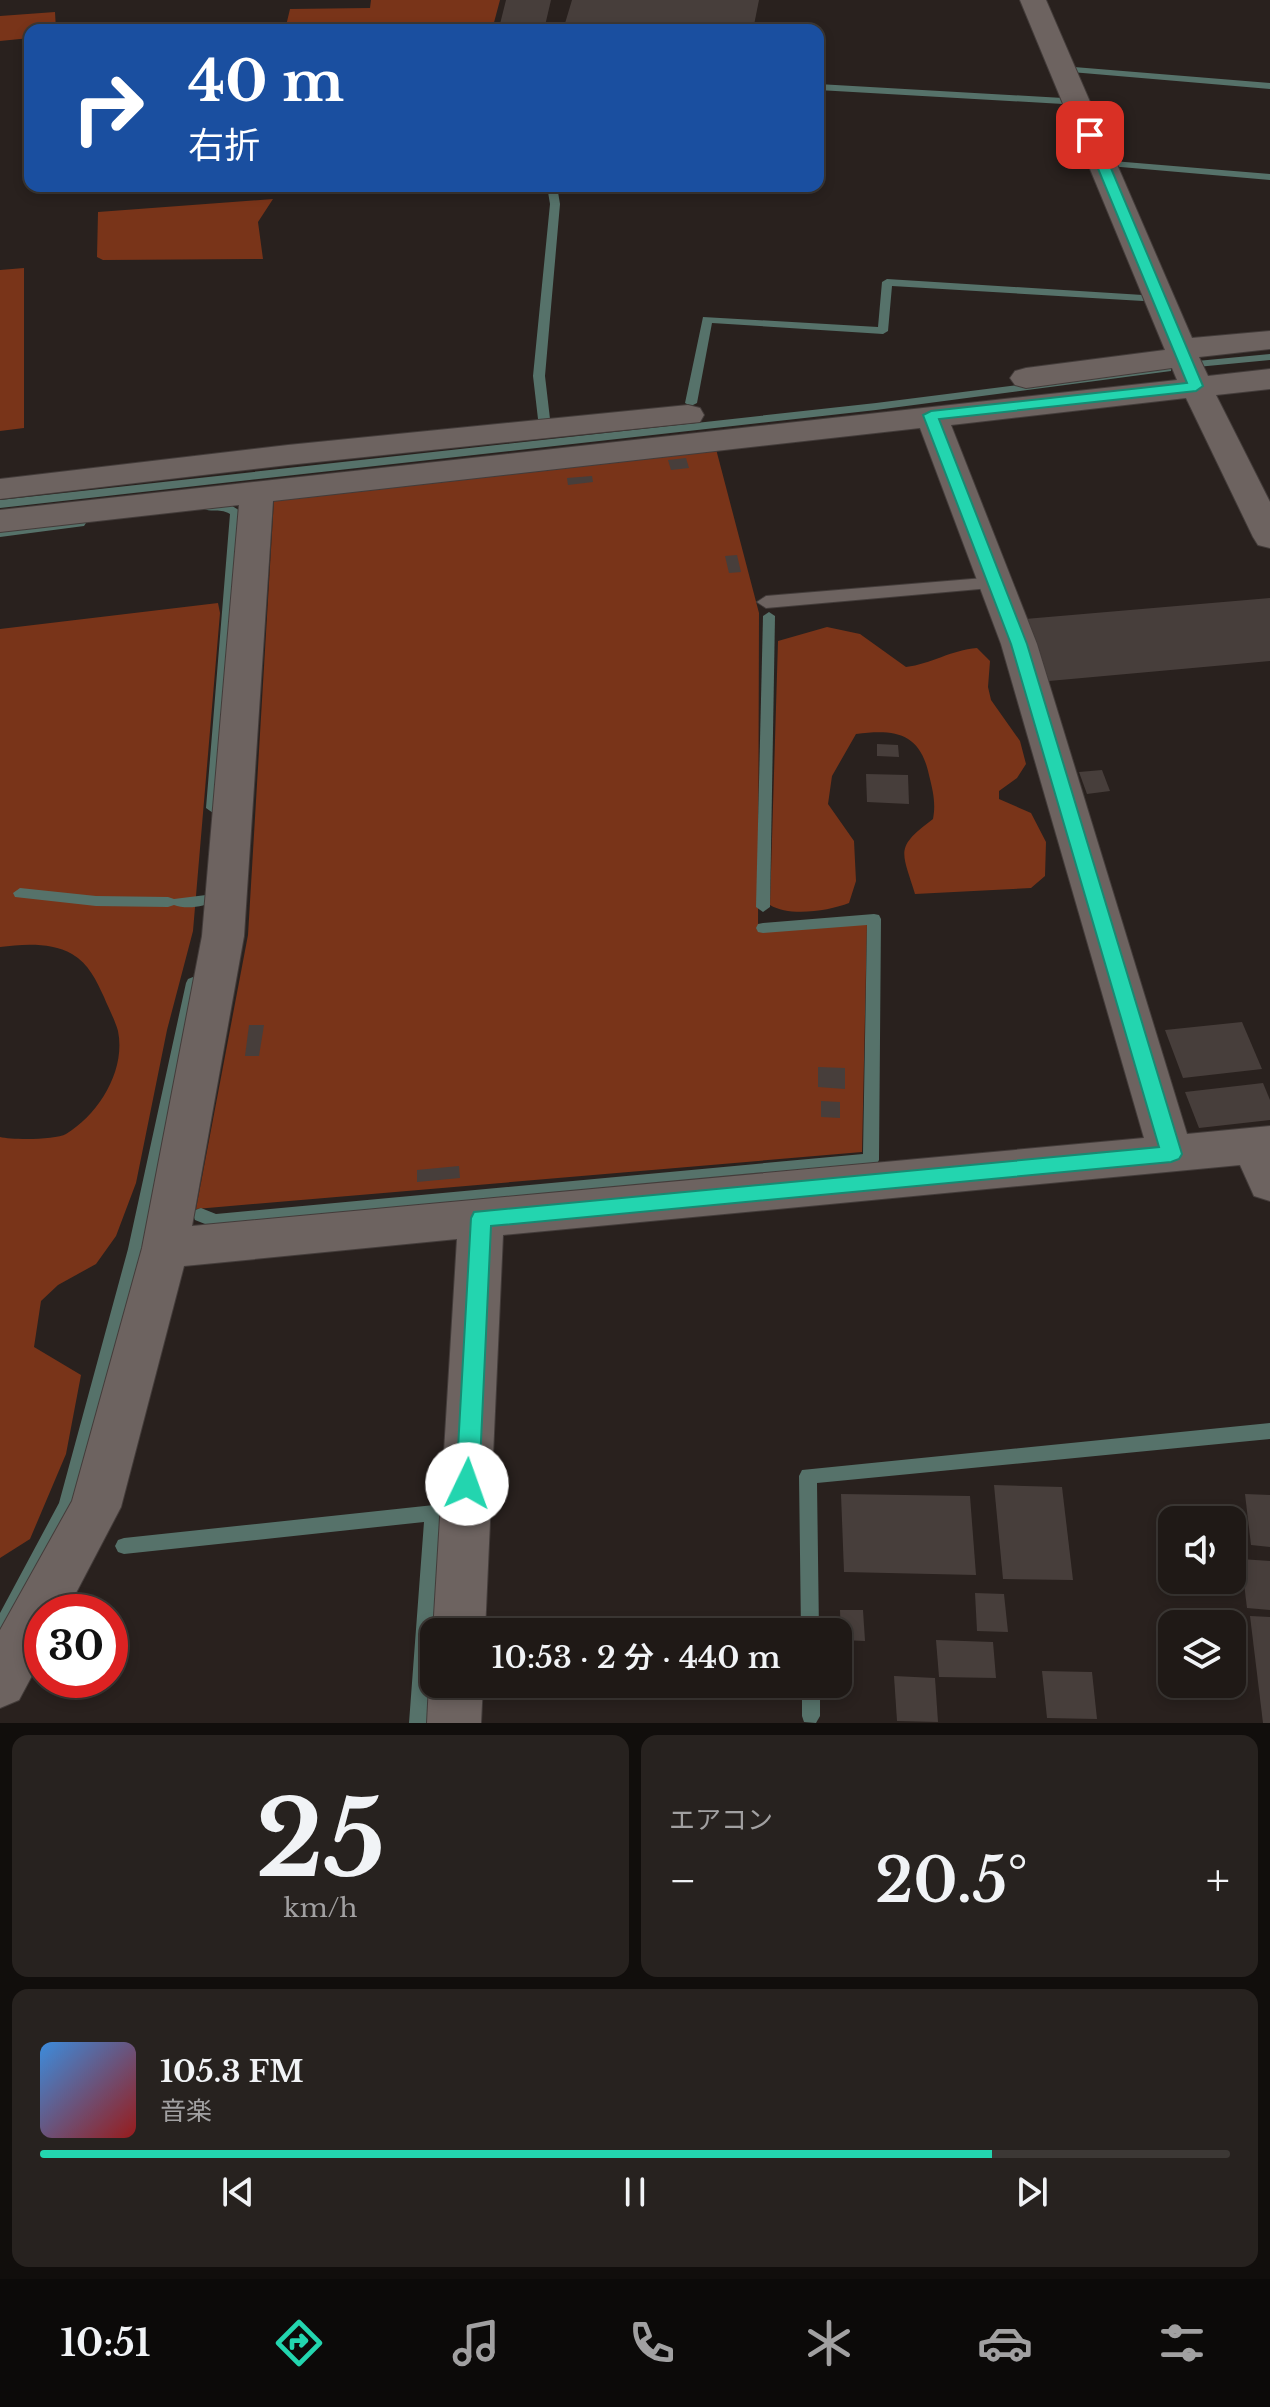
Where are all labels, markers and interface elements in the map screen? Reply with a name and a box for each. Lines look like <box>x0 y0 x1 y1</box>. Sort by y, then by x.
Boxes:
text: 40 m <box>188 47 344 116</box>
icon: right <box>56 56 160 160</box>
pin <box>1056 101 1124 169</box>
icon: arrive <box>1068 113 1112 157</box>
text: 右折 <box>188 123 260 168</box>
position arrow <box>425 1442 509 1526</box>
map controls <box>1158 1506 1246 1698</box>
button: sound <box>1158 1506 1246 1594</box>
speed limit sign: 30 <box>24 1594 128 1698</box>
button: layers <box>1158 1610 1246 1698</box>
text: 10:53 · 2 分 · 440 m <box>491 1639 781 1676</box>
text: 25 <box>256 1775 385 1904</box>
text: エアコン <box>669 1804 773 1836</box>
text: 20.5° <box>875 1844 1028 1918</box>
text: − <box>669 1853 697 1908</box>
text: + <box>1206 1853 1230 1908</box>
text: km/h <box>284 1892 357 1924</box>
text: 105.3 FM <box>160 2053 304 2090</box>
text: 音楽 <box>160 2095 212 2127</box>
icon: previous <box>216 2170 260 2214</box>
icon: pause <box>613 2170 657 2214</box>
icon: next <box>1010 2170 1054 2214</box>
icon: directions <box>271 2315 327 2371</box>
icon: music <box>448 2315 504 2371</box>
icon: phone <box>624 2315 680 2371</box>
icon: climate <box>801 2315 857 2371</box>
icon: car <box>977 2315 1033 2371</box>
icon: filters <box>1154 2315 1210 2371</box>
text: 10:51 <box>60 2321 150 2366</box>

